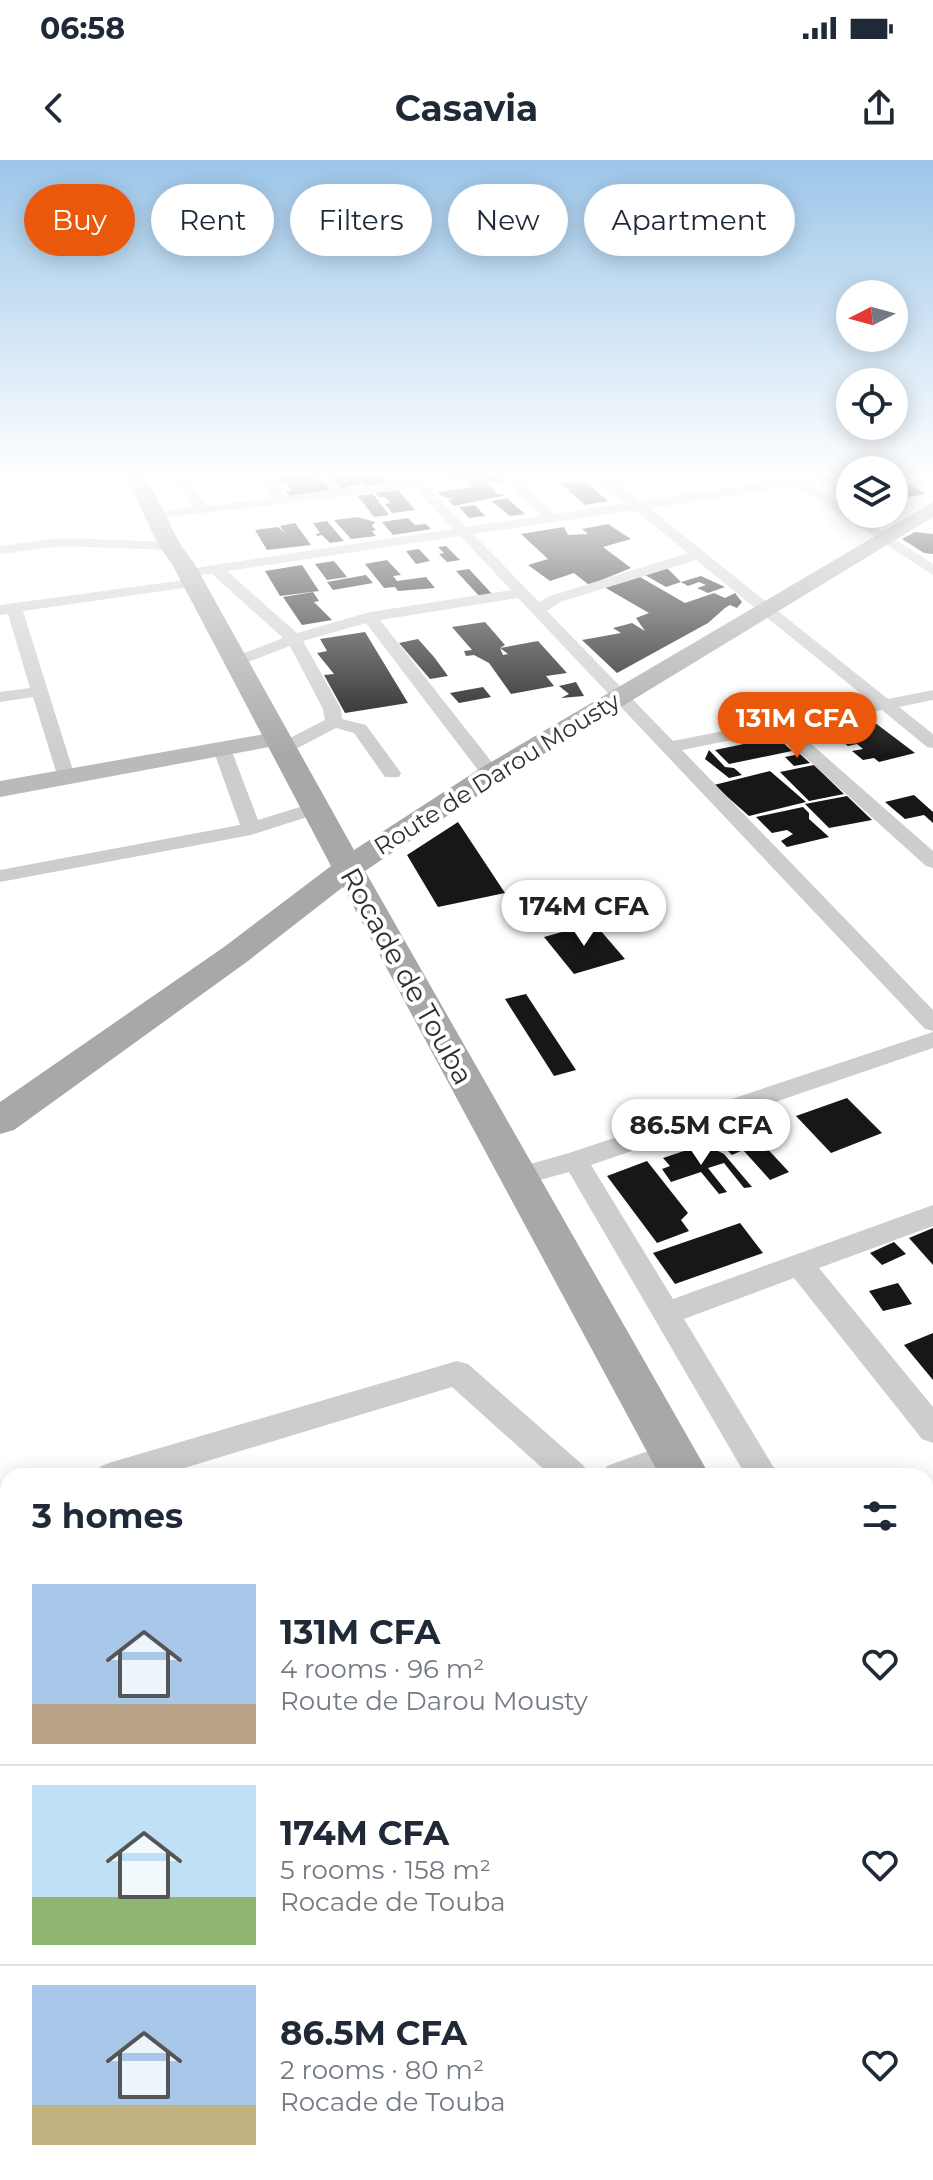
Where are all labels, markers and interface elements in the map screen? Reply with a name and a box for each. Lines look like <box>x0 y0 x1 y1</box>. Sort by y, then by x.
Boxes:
text: 06:58 <box>40 10 125 47</box>
icon: back <box>32 86 76 130</box>
text: Casavia <box>395 86 538 130</box>
icon: share <box>857 86 901 130</box>
chip: Buy <box>24 184 135 256</box>
chip: Rent <box>151 184 274 256</box>
chip: Filters <box>290 184 432 256</box>
chip: New <box>448 184 568 256</box>
chip: Apartment <box>584 184 795 256</box>
north arrow <box>836 280 908 352</box>
map controls <box>836 280 908 528</box>
button: locate <box>836 368 908 440</box>
button: layers <box>836 456 908 528</box>
street label: Route de Darou Mousty <box>369 686 625 861</box>
pin: 131M CFA <box>714 692 880 760</box>
text: 131M CFA <box>736 702 858 734</box>
street label: Rocade de Touba <box>333 862 481 1090</box>
pin: 174M CFA <box>501 880 667 948</box>
text: 174M CFA <box>519 890 649 922</box>
pin: 86.5M CFA <box>609 1099 793 1167</box>
text: 86.5M CFA <box>629 1109 773 1141</box>
icon: filters <box>858 1494 902 1538</box>
text: 3 homes <box>32 1495 183 1537</box>
text: 131M CFA <box>280 1611 440 1653</box>
icon: home <box>96 1616 192 1712</box>
icon: heart <box>858 1642 902 1686</box>
text: 4 rooms · 96 m² <box>280 1653 484 1685</box>
text: Route de Darou Mousty <box>280 1685 588 1717</box>
text: 174M CFA <box>280 1812 449 1854</box>
icon: home <box>96 1817 192 1913</box>
icon: heart <box>858 1843 902 1887</box>
text: 5 rooms · 158 m² <box>280 1854 491 1886</box>
text: Rocade de Touba <box>280 1886 506 1918</box>
text: 86.5M CFA <box>280 2012 467 2054</box>
icon: home <box>96 2017 192 2113</box>
icon: heart <box>858 2043 902 2087</box>
text: 2 rooms · 80 m² <box>280 2054 484 2086</box>
text: Rocade de Touba <box>280 2086 506 2118</box>

